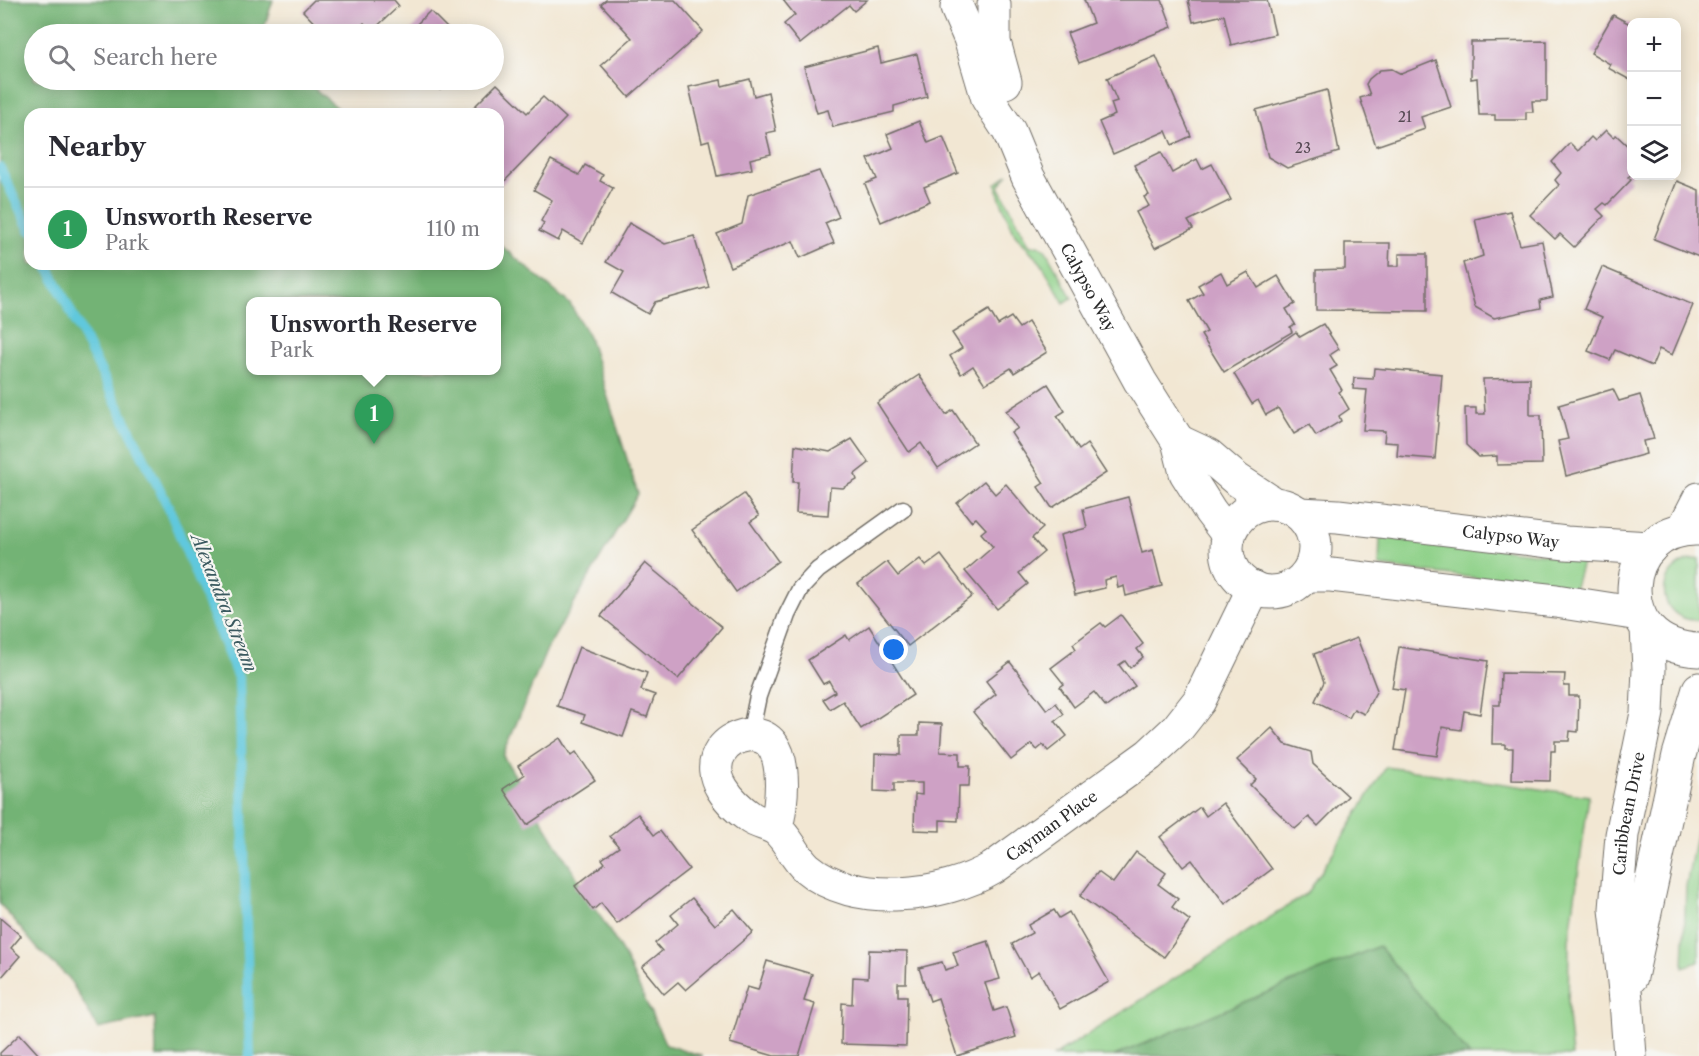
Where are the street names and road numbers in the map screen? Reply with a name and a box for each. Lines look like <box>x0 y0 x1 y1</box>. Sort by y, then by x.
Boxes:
street label: Calypso Way <box>1056 240 1121 336</box>
street label: Calypso Way <box>1461 521 1562 552</box>
street label: Caribbean Drive <box>1609 750 1649 876</box>
street label: Cayman Place <box>1002 786 1101 865</box>

